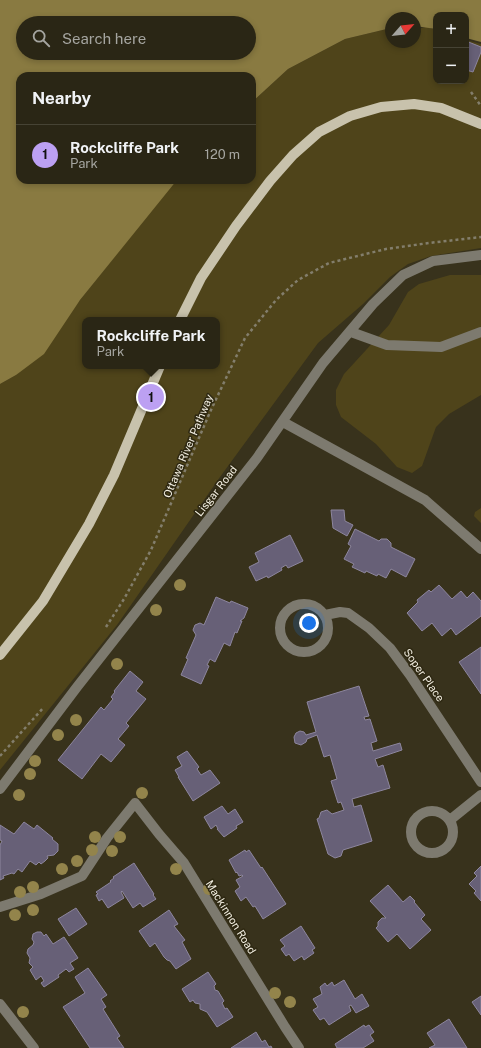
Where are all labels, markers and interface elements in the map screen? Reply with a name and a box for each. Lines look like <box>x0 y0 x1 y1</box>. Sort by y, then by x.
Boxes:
north arrow <box>385 12 421 48</box>
map controls <box>433 12 469 84</box>
button: + <box>433 12 469 48</box>
search box <box>16 16 256 60</box>
icon: search <box>30 27 52 49</box>
text: Search here <box>62 30 146 47</box>
button: − <box>433 48 469 84</box>
text: Nearby <box>32 88 91 108</box>
text: Rockcliffe Park <box>70 139 179 156</box>
text: 1 <box>42 147 48 162</box>
text: 120 m <box>205 147 240 162</box>
text: Park <box>70 156 98 171</box>
popup <box>82 317 220 369</box>
text: Rockcliffe Park <box>97 327 205 344</box>
text: Park <box>97 344 124 359</box>
pin: 1 <box>138 382 164 412</box>
street label: Ottawa River Pathway <box>161 392 215 500</box>
street label: Lisgar Road <box>193 463 239 519</box>
your location <box>299 613 319 633</box>
street label: Soper Place <box>401 646 447 704</box>
street label: Mackinnon Road <box>203 878 259 956</box>

